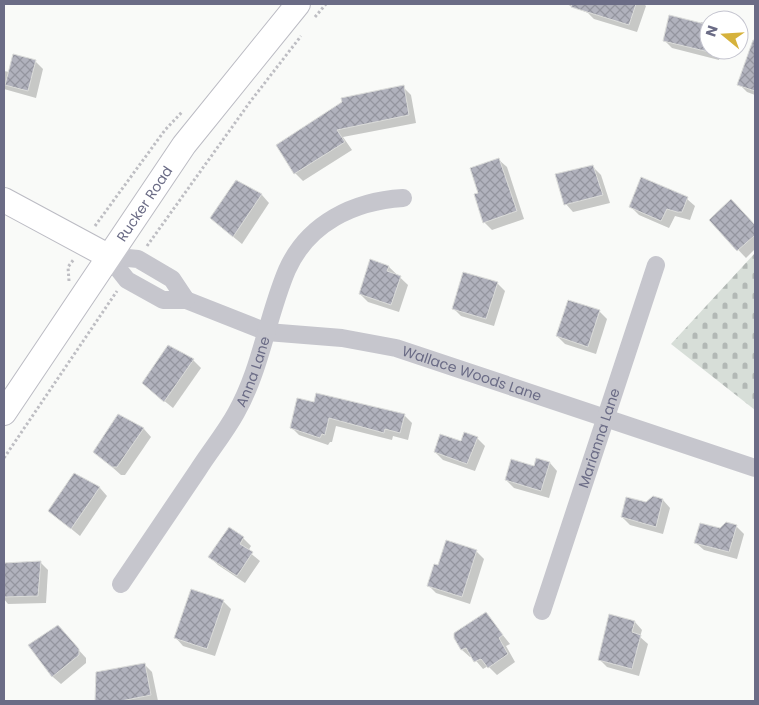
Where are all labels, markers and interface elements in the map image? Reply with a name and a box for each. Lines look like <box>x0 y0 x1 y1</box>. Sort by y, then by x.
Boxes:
north arrow <box>699 10 749 60</box>
text: N <box>700 23 723 39</box>
street label: Rucker Road <box>112 162 177 246</box>
street label: Anna Lane <box>231 334 275 410</box>
street label: Wallace Woods Lane <box>400 341 544 406</box>
street label: Marianna Lane <box>573 385 625 491</box>

